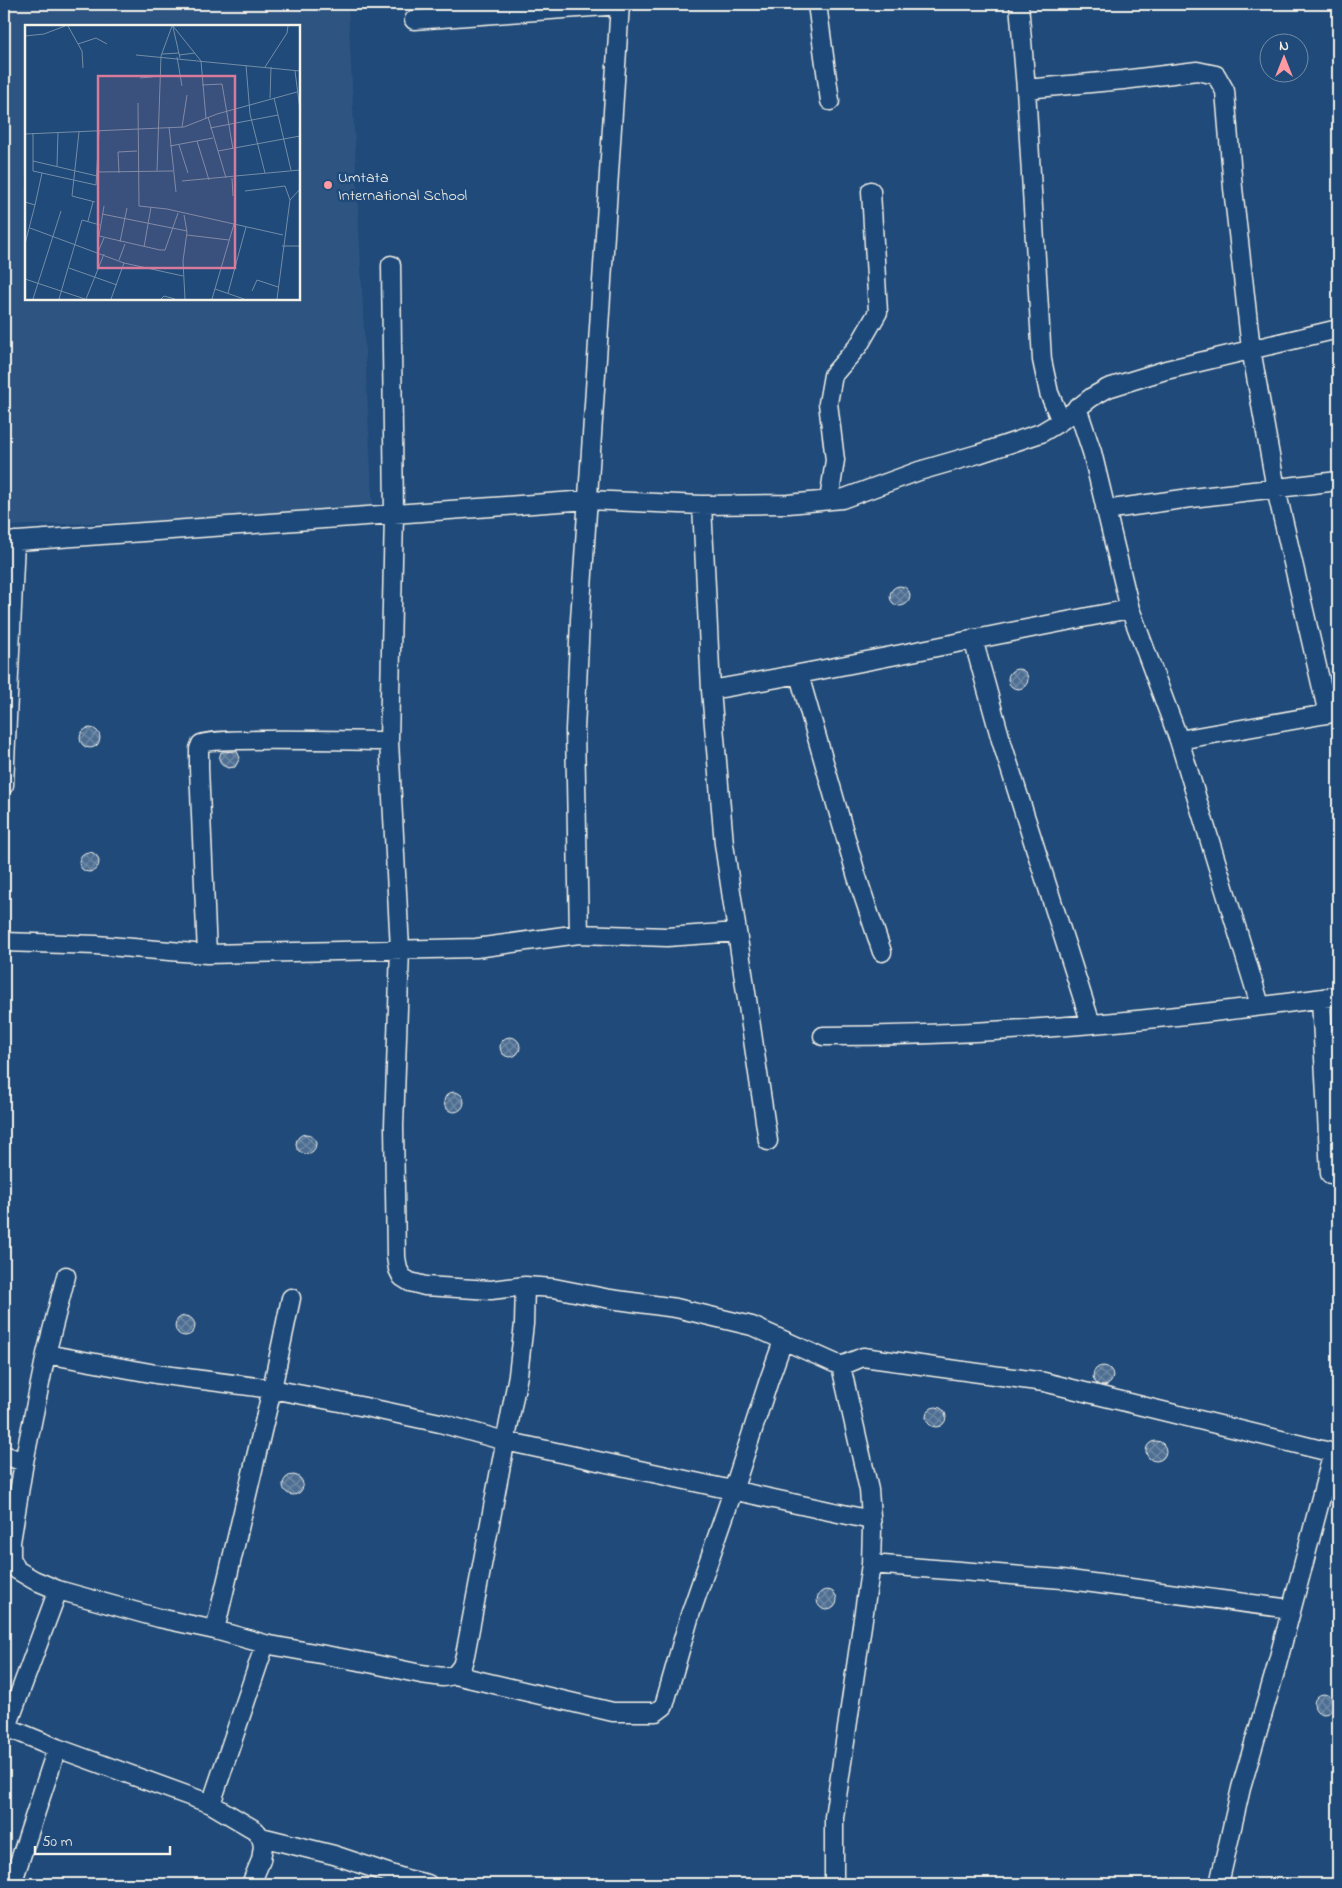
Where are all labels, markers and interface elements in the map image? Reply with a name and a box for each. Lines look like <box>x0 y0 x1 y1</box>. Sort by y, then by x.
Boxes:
inset map <box>25 25 300 300</box>
north arrow <box>1260 32 1310 82</box>
text: N <box>1279 36 1289 57</box>
place label: Umtata International School <box>338 166 468 208</box>
marker: Umtata International School <box>322 179 334 191</box>
scale bar <box>35 1823 170 1855</box>
text: 50 m <box>42 1831 73 1853</box>

